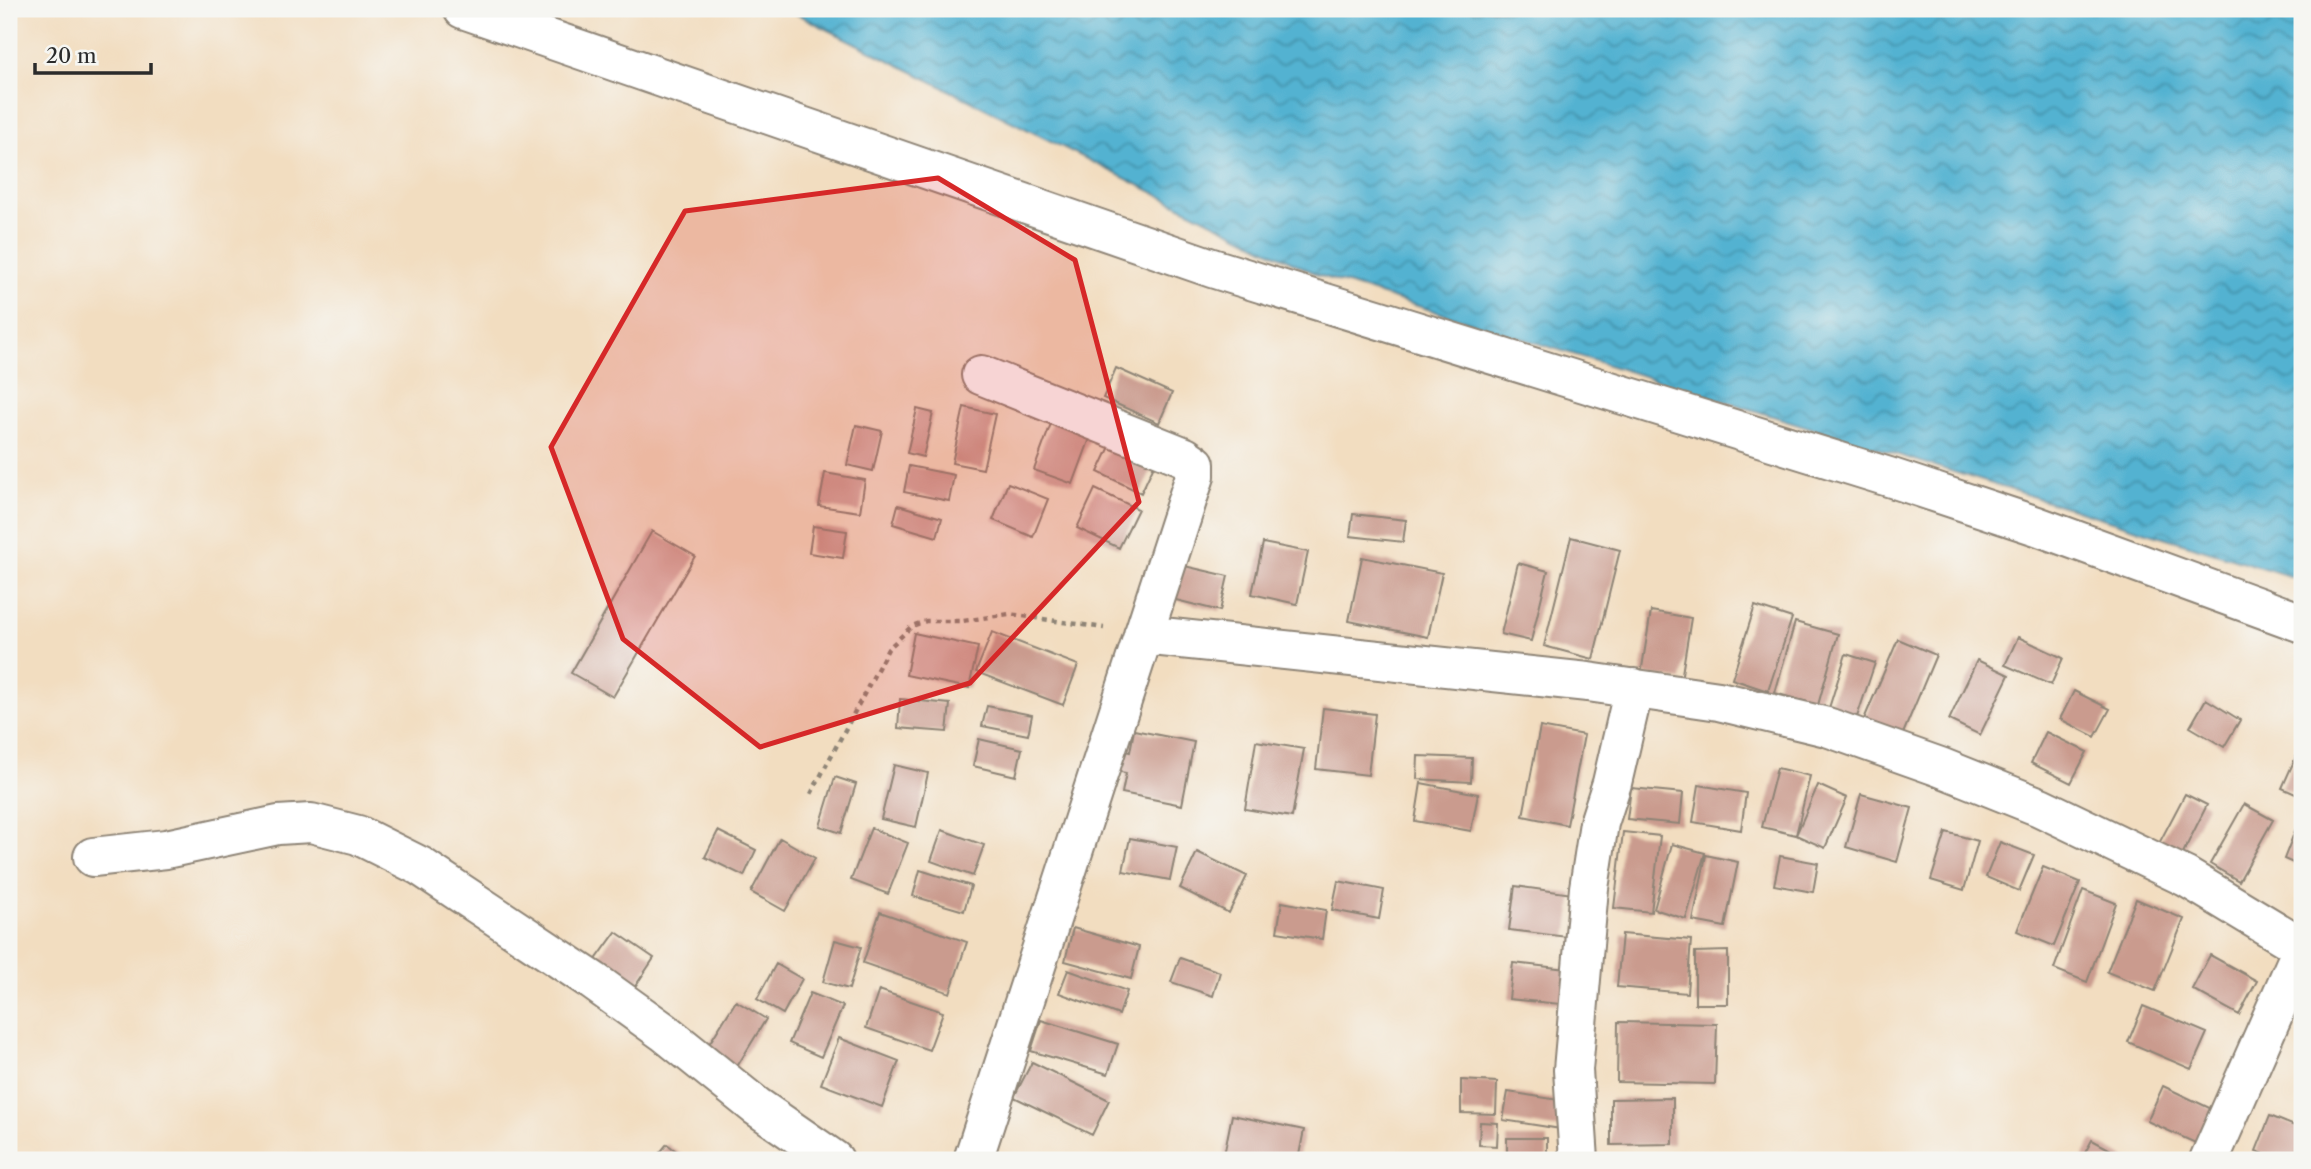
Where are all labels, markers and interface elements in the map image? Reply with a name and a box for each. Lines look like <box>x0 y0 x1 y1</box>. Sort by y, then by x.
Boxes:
scale bar <box>35 32 150 76</box>
text: 20 m <box>46 43 97 68</box>

